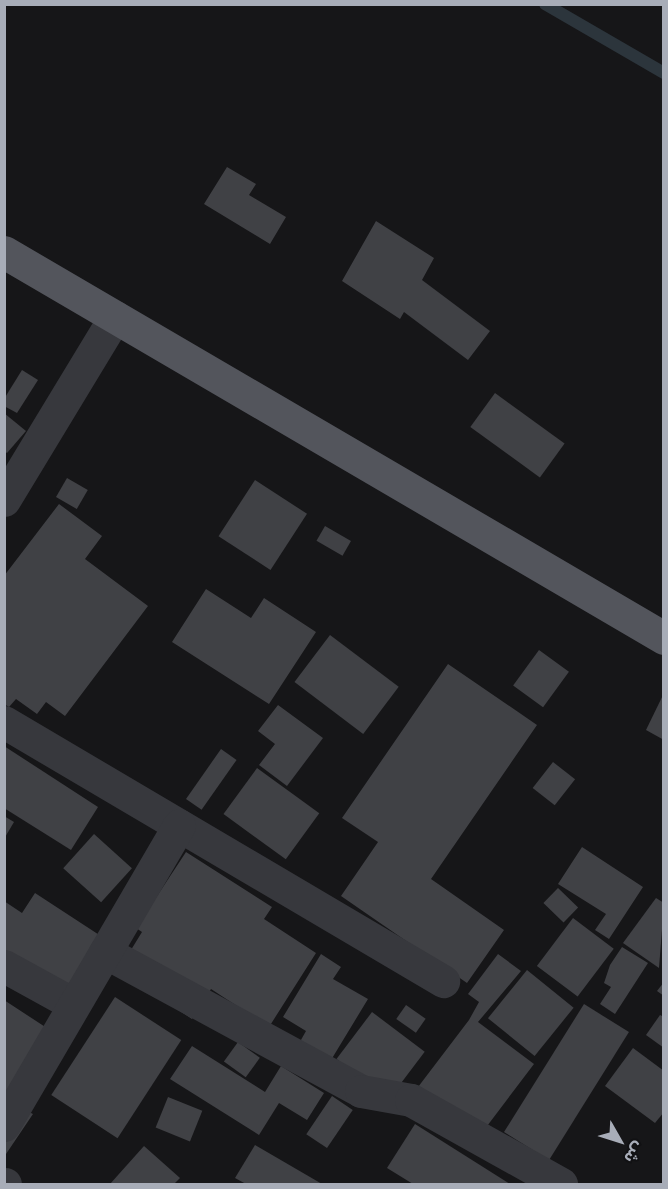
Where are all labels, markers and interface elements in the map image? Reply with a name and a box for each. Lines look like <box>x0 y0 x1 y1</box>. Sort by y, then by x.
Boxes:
north arrow <box>590 1111 650 1171</box>
text: ش <box>620 1138 649 1167</box>

